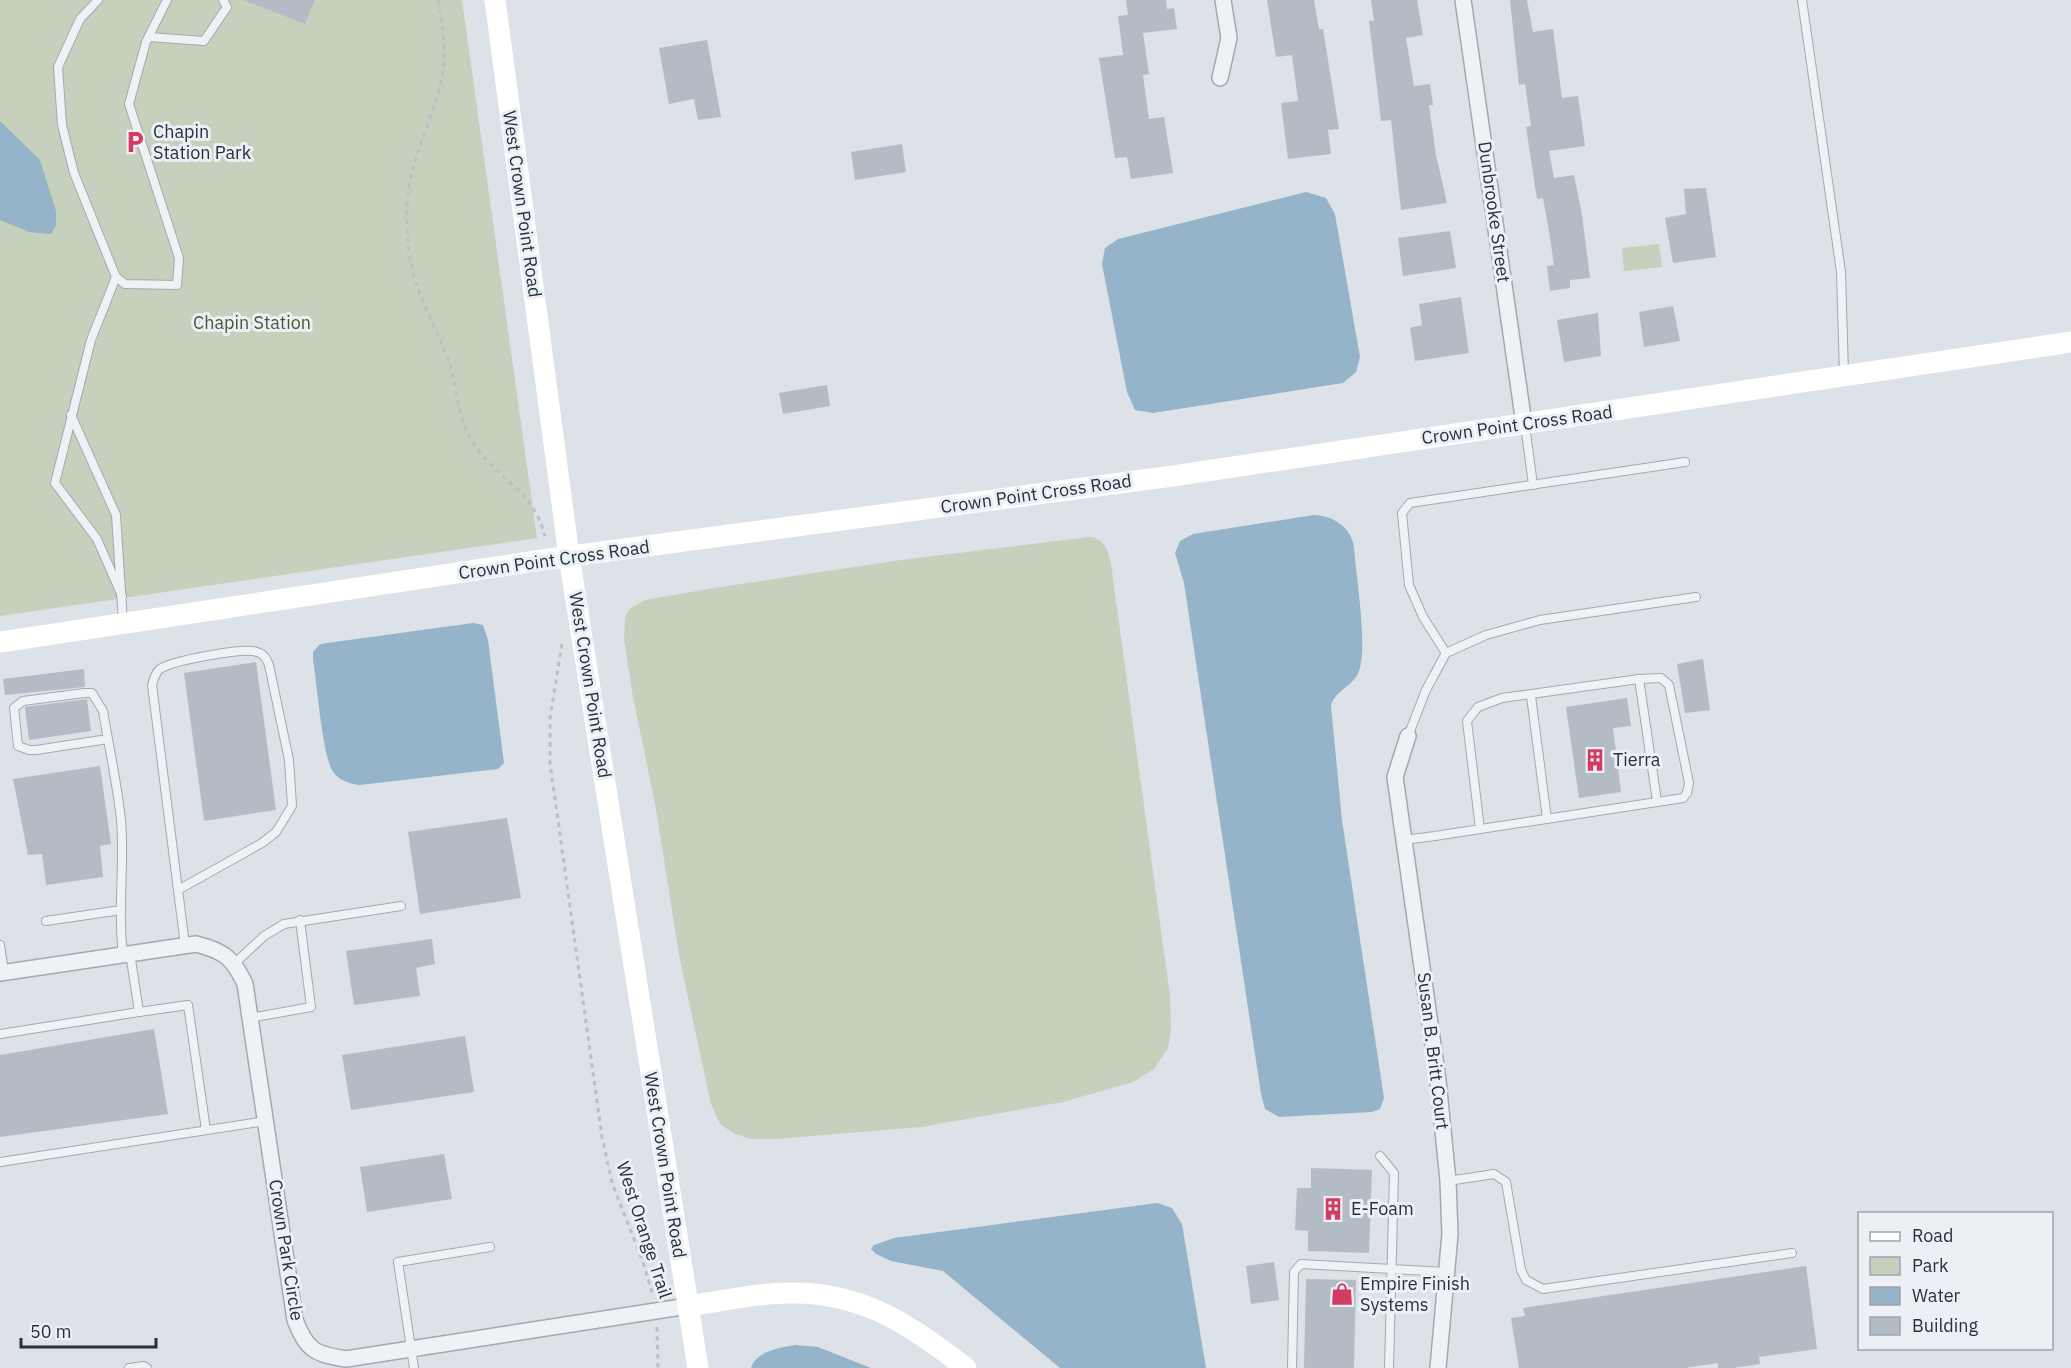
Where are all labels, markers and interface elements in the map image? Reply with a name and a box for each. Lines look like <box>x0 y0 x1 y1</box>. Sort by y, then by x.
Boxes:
street label: West Crown Point Road <box>498 109 547 299</box>
place label: Chapin Station Park <box>153 120 252 164</box>
parking icon: Chapin Station Park <box>122 129 148 155</box>
street label: Dunbrooke Street <box>1473 140 1516 284</box>
park label: Chapin Station <box>193 311 311 334</box>
street label: Crown Point Cross Road <box>1420 400 1614 449</box>
street label: Crown Point Cross Road <box>939 469 1133 518</box>
street label: Crown Point Cross Road <box>457 535 651 584</box>
street label: West Crown Point Road <box>564 590 617 780</box>
building icon: Tierra <box>1582 747 1608 773</box>
place label: Tierra <box>1613 748 1661 771</box>
street label: Susan B. Britt Court <box>1412 971 1455 1131</box>
street label: West Crown Point Road <box>639 1070 692 1260</box>
street label: West Orange Trail <box>612 1159 677 1301</box>
street label: Crown Park Circle <box>264 1178 309 1322</box>
building icon: E-Foam <box>1320 1196 1346 1222</box>
place label: E-Foam <box>1351 1197 1414 1220</box>
legend <box>1858 1212 2053 1350</box>
text: Road <box>1912 1224 1953 1247</box>
text: Park <box>1912 1254 1949 1277</box>
place label: Empire Finish Systems <box>1360 1272 1470 1316</box>
shop icon: Empire Finish Systems <box>1329 1281 1355 1307</box>
text: Water <box>1912 1284 1961 1307</box>
scale bar <box>21 1311 156 1349</box>
text: Building <box>1912 1314 1979 1337</box>
text: 50 m <box>30 1320 72 1343</box>

